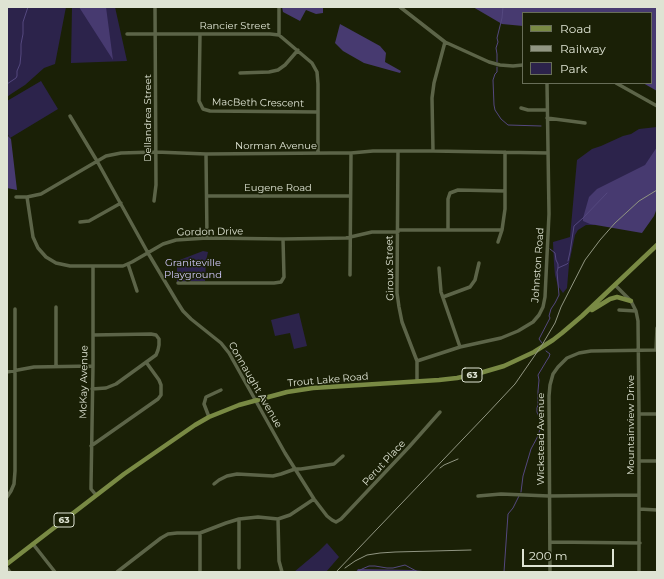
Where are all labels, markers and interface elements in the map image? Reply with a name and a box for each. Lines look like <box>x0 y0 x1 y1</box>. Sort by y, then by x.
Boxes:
legend <box>522 12 652 84</box>
street label: Rancier Street <box>200 20 270 32</box>
text: Road <box>560 21 591 36</box>
text: Railway <box>560 41 606 56</box>
text: Park <box>560 61 587 76</box>
street label: Dellandrea Street <box>142 74 154 162</box>
street label: MacBeth Crescent <box>212 96 304 110</box>
street label: Norman Avenue <box>235 140 317 152</box>
street label: Eugene Road <box>244 182 312 194</box>
street label: Gordon Drive <box>177 225 243 239</box>
street label: Johnston Road <box>529 227 547 303</box>
street label: Giroux Street <box>383 235 397 301</box>
park label: Graniteville Playground <box>164 257 222 280</box>
street label: Connaught Avenue <box>225 340 285 430</box>
street label: McKay Avenue <box>77 345 91 419</box>
road number: 63 <box>462 368 482 382</box>
street label: Trout Lake Road <box>287 370 369 390</box>
street label: Mountainview Drive <box>625 375 637 475</box>
street label: Wickstead Avenue <box>535 393 547 485</box>
street label: Perut Place <box>360 438 408 488</box>
road number: 63 <box>54 513 74 527</box>
scale bar <box>524 541 616 567</box>
text: 200 m <box>529 548 568 563</box>

